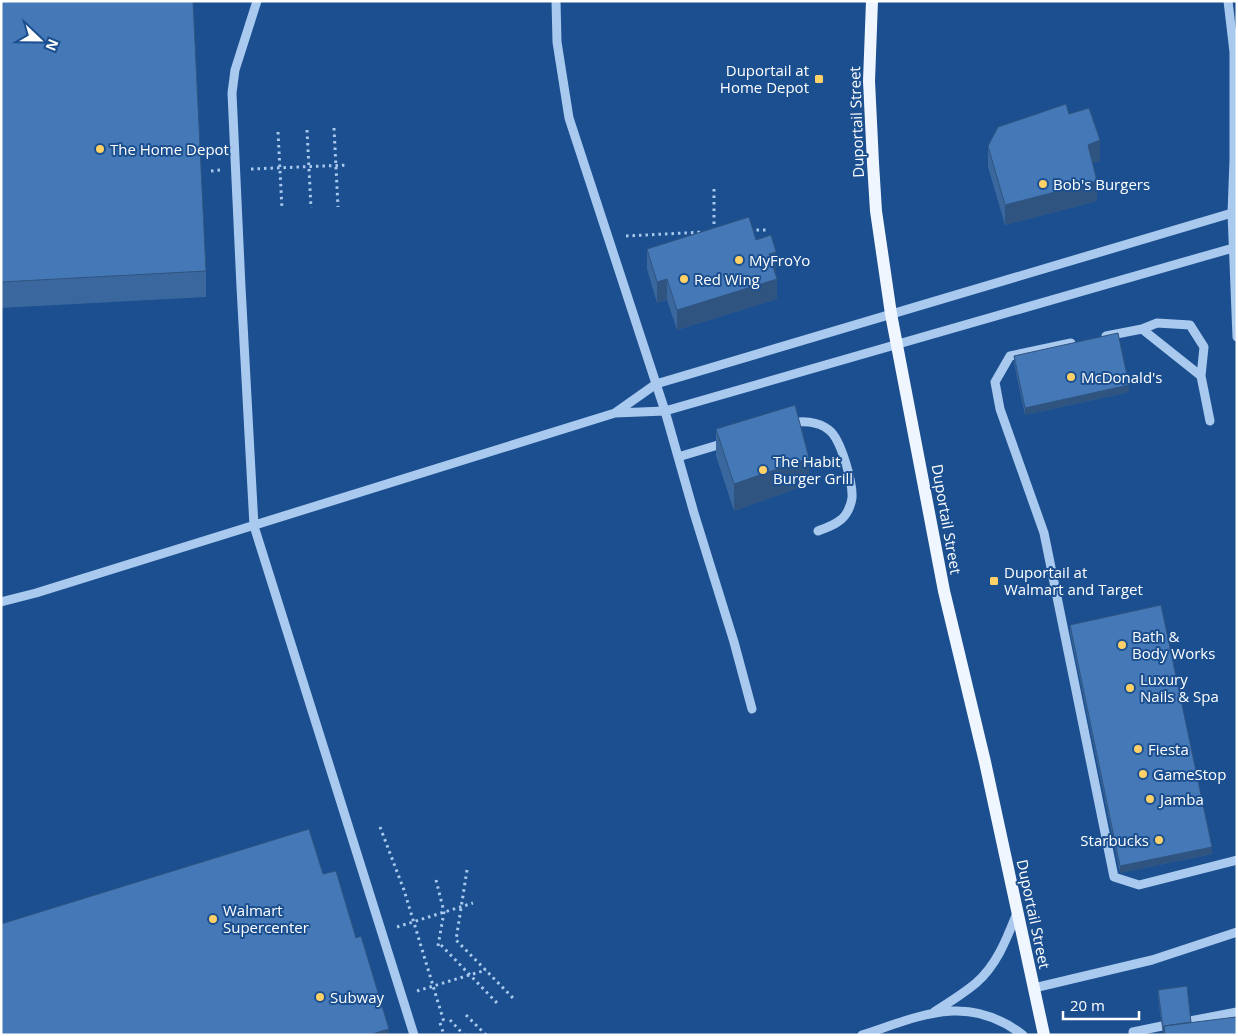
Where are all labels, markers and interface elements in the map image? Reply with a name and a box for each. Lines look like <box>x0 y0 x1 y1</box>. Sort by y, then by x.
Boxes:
north arrow <box>15 15 65 65</box>
text: N <box>42 36 63 54</box>
place label: Duportail at Home Depot <box>720 60 809 97</box>
street label: Duportail Street <box>844 66 868 178</box>
marker: Duportail at Home Depot <box>813 73 825 85</box>
place label: The Home Depot <box>110 139 229 159</box>
marker: The Home Depot <box>94 143 106 155</box>
place label: Bob's Burgers <box>1053 174 1150 194</box>
marker: Bob's Burgers <box>1037 178 1049 190</box>
place label: MyFroYo <box>749 250 810 270</box>
marker: MyFroYo <box>733 254 745 266</box>
place label: Red Wing <box>694 269 760 289</box>
marker: Red Wing <box>678 273 690 285</box>
place label: McDonald's <box>1081 367 1163 387</box>
marker: McDonald's <box>1065 371 1077 383</box>
place label: The Habit Burger Grill <box>773 451 853 488</box>
street label: Duportail Street <box>927 462 967 576</box>
marker: The Habit Burger Grill <box>757 464 769 476</box>
place label: Duportail at Walmart and Target <box>1004 562 1143 599</box>
marker: Duportail at Walmart and Target <box>988 575 1000 587</box>
place label: Bath & Body Works <box>1132 626 1215 663</box>
marker: Bath & Body Works <box>1116 639 1128 651</box>
place label: Luxury Nails & Spa <box>1140 669 1219 706</box>
marker: Luxury Nails & Spa <box>1124 682 1136 694</box>
place label: Fiesta <box>1148 739 1189 759</box>
marker: Fiesta <box>1132 743 1144 755</box>
place label: GameStop <box>1153 764 1226 784</box>
marker: GameStop <box>1137 768 1149 780</box>
place label: Jamba <box>1158 789 1204 809</box>
marker: Jamba <box>1144 793 1156 805</box>
place label: Starbucks <box>1080 830 1149 850</box>
marker: Starbucks <box>1153 834 1165 846</box>
street label: Duportail Street <box>1013 857 1055 971</box>
place label: Walmart Supercenter <box>223 900 309 937</box>
marker: Walmart Supercenter <box>207 913 219 925</box>
place label: Subway <box>330 987 385 1007</box>
scale bar <box>1063 988 1139 1020</box>
marker: Subway <box>314 991 326 1003</box>
text: 20 m <box>1070 995 1105 1015</box>

